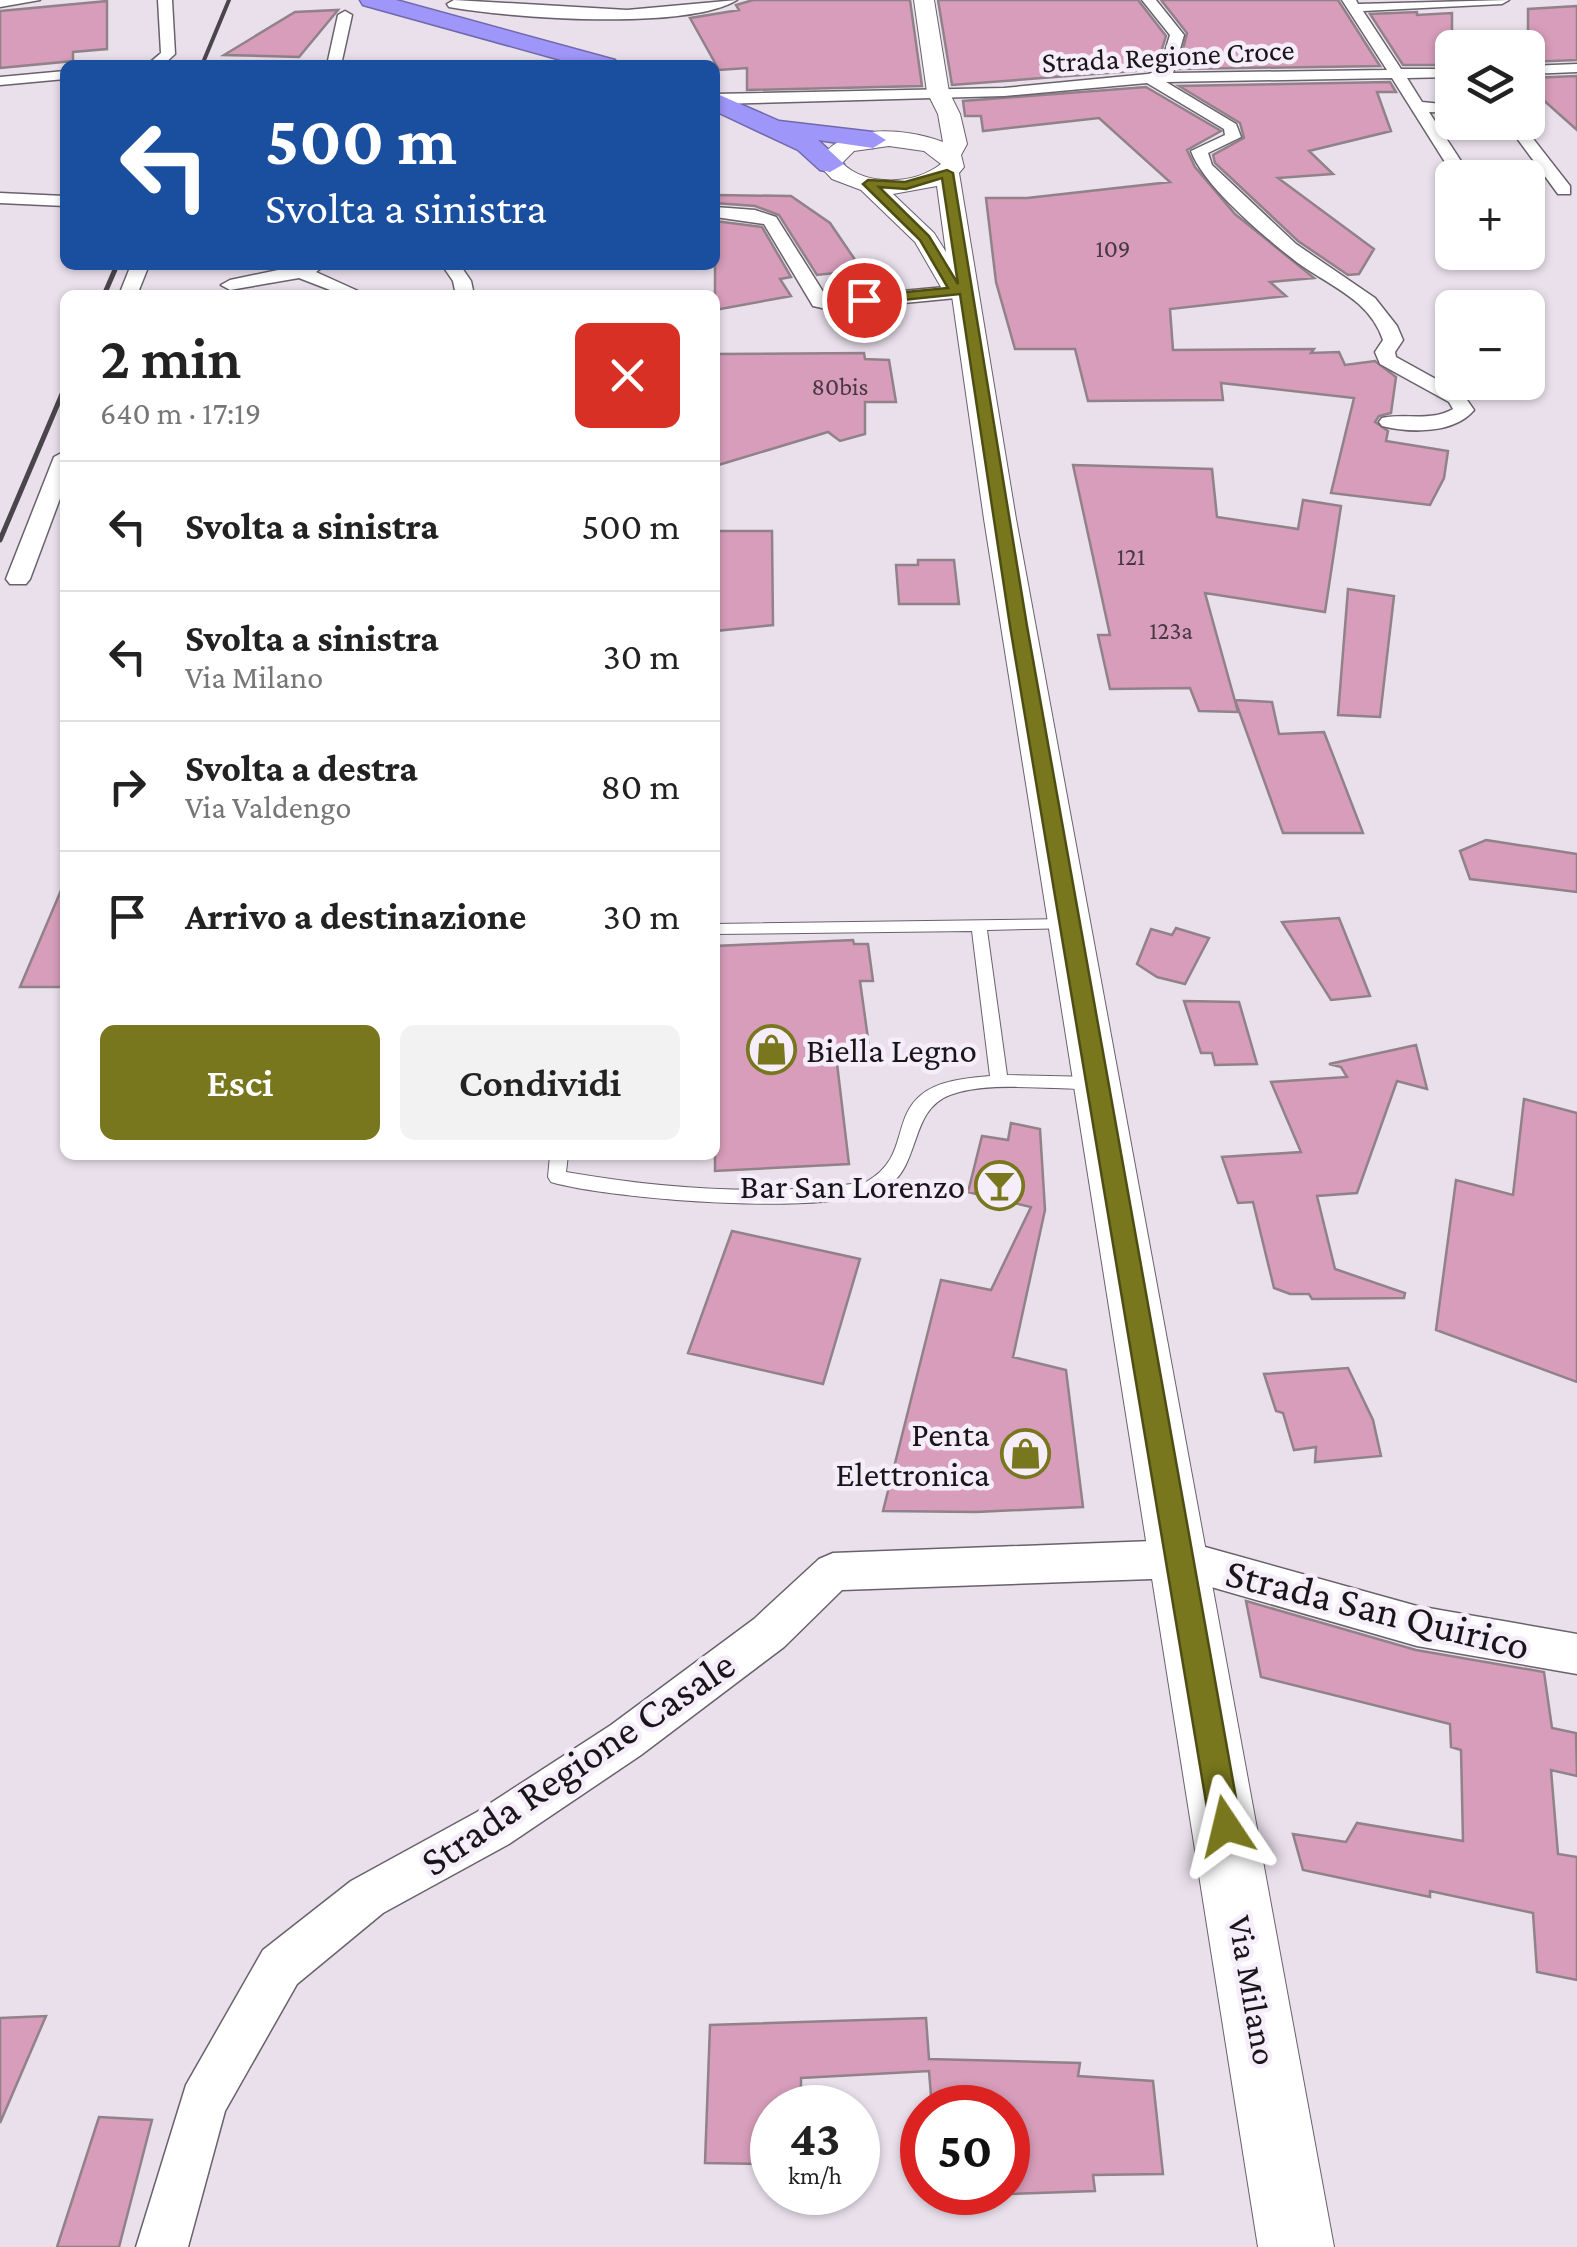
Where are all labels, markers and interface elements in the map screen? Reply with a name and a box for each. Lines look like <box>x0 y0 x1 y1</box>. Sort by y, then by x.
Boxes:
map controls <box>1435 30 1545 400</box>
button: layers <box>1435 30 1545 140</box>
street label: Strada Regione Croce <box>1041 32 1295 80</box>
icon: left <box>100 100 230 230</box>
text: 500 m <box>265 101 457 179</box>
button: + <box>1435 160 1545 270</box>
text: Svolta a sinistra <box>265 183 547 233</box>
house number: 109 <box>1095 235 1131 262</box>
pin <box>822 258 907 343</box>
icon: arrive <box>837 273 892 328</box>
button: − <box>1435 290 1545 400</box>
button: close <box>575 323 680 428</box>
text: 2 min <box>100 324 241 391</box>
house number: 80bis <box>812 373 868 400</box>
text: 640 m · 17:19 <box>100 395 261 431</box>
icon: left <box>100 499 155 554</box>
text: Svolta a sinistra <box>185 505 439 547</box>
text: 500 m <box>581 505 680 547</box>
house number: 121 <box>1117 543 1145 570</box>
text: Svolta a sinistra <box>185 617 439 659</box>
house number: 123a <box>1149 617 1193 644</box>
icon: left <box>100 629 155 684</box>
text: 30 m <box>603 635 680 677</box>
text: Via Milano <box>185 659 323 695</box>
text: Svolta a destra <box>185 747 418 789</box>
icon: right <box>100 759 155 814</box>
text: 80 m <box>600 765 680 807</box>
text: Via Valdengo <box>185 789 351 825</box>
icon: arrive <box>100 889 155 944</box>
text: Arrivo a destinazione <box>185 895 527 937</box>
text: 30 m <box>603 895 680 937</box>
shop icon: Biella Legno <box>745 1024 797 1076</box>
button: Esci <box>100 1025 380 1140</box>
button: Condividi <box>400 1025 680 1140</box>
place label: Biella Legno <box>806 1031 977 1070</box>
bar icon: Bar San Lorenzo <box>974 1160 1026 1212</box>
place label: Bar San Lorenzo <box>740 1167 965 1206</box>
place label: Penta Elettronica <box>836 1415 990 1494</box>
shop icon: Penta Elettronica <box>999 1428 1051 1480</box>
street label: Strada San Quirico <box>1221 1548 1535 1669</box>
street label: Strada Regione Casale <box>412 1640 743 1885</box>
position arrow <box>1174 1774 1278 1878</box>
street label: Via Milano <box>1220 1912 1285 2068</box>
speed limit sign: 50 <box>900 2085 1030 2215</box>
text: 43 <box>790 2110 840 2166</box>
text: km/h <box>788 2162 842 2189</box>

